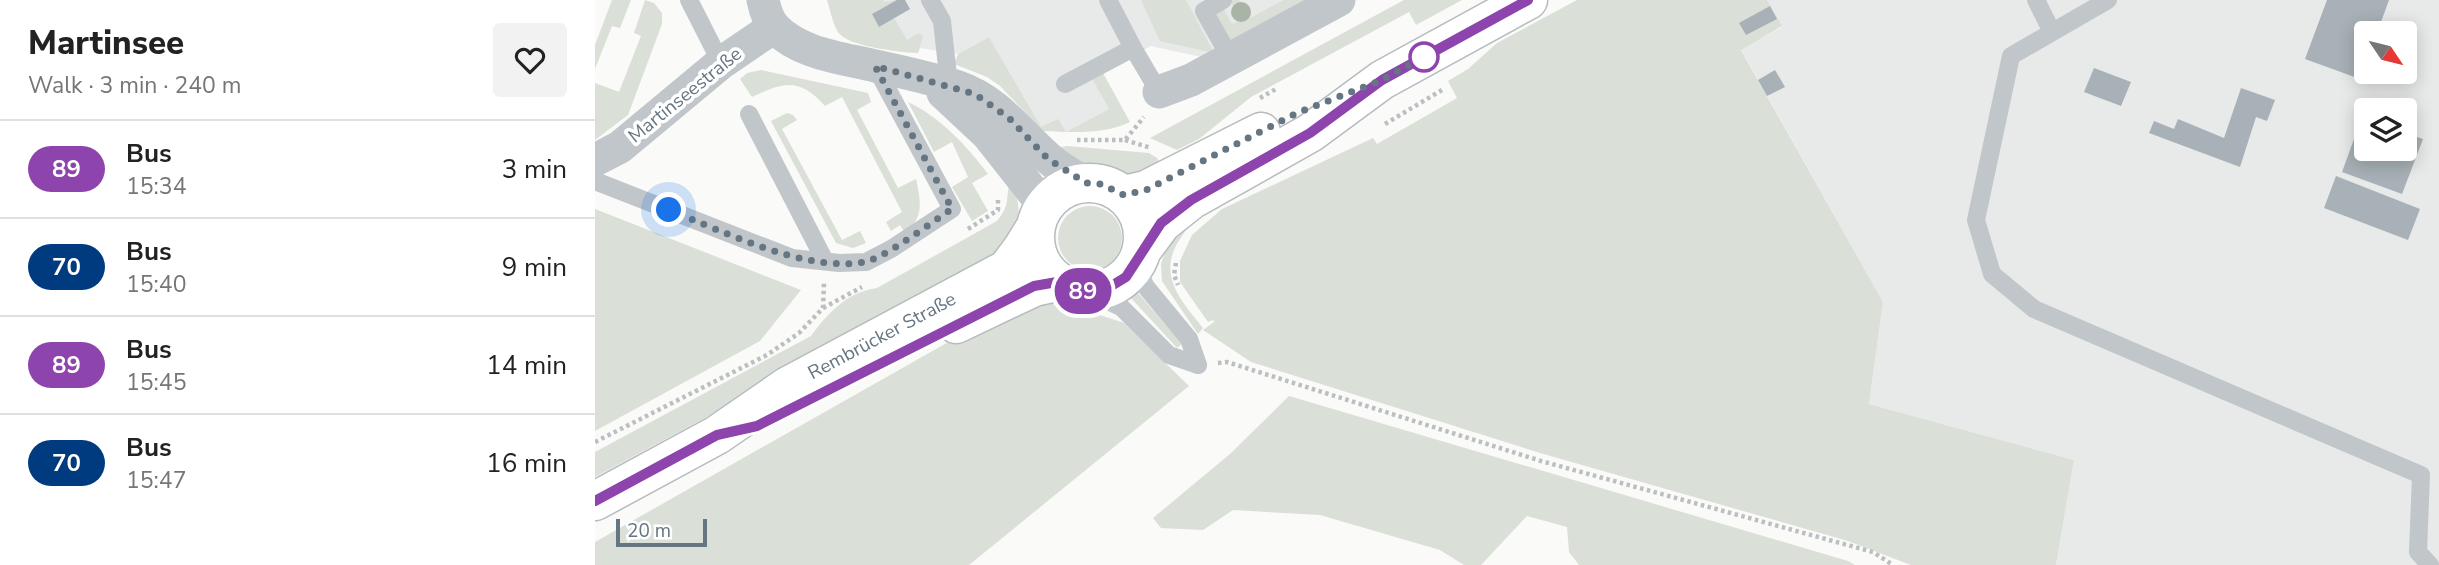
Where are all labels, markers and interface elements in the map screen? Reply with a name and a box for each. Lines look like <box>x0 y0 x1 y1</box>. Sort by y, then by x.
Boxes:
text: Martinsee <box>28 21 184 66</box>
north arrow <box>2354 21 2417 84</box>
map controls <box>2354 21 2417 161</box>
button: heart <box>493 23 567 97</box>
street label: Martinseestraße <box>623 41 747 149</box>
unlabelled marker <box>1409 42 1439 72</box>
text: Walk · 3 min · 240 m <box>28 70 241 101</box>
button: layers <box>2354 98 2417 161</box>
text: Bus <box>126 136 172 171</box>
text: 3 min <box>502 152 567 187</box>
text: 89 <box>52 153 81 185</box>
text: 15:34 <box>126 171 186 202</box>
your location <box>651 192 686 227</box>
text: Bus <box>126 234 172 269</box>
text: 9 min <box>502 250 567 285</box>
text: 70 <box>52 251 81 283</box>
line badge: 89 <box>1051 268 1115 314</box>
text: 15:40 <box>126 269 186 300</box>
text: 89 <box>1069 275 1097 307</box>
street label: Rembrücker Straße <box>803 286 961 386</box>
text: Bus <box>126 332 172 367</box>
text: 14 min <box>486 348 567 383</box>
text: 89 <box>52 349 81 381</box>
text: 15:45 <box>126 367 186 398</box>
text: Bus <box>126 430 172 465</box>
text: 16 min <box>486 446 567 481</box>
text: 70 <box>52 447 81 479</box>
text: 15:47 <box>126 465 186 496</box>
scale bar <box>616 516 707 548</box>
text: 20 m <box>627 518 671 544</box>

